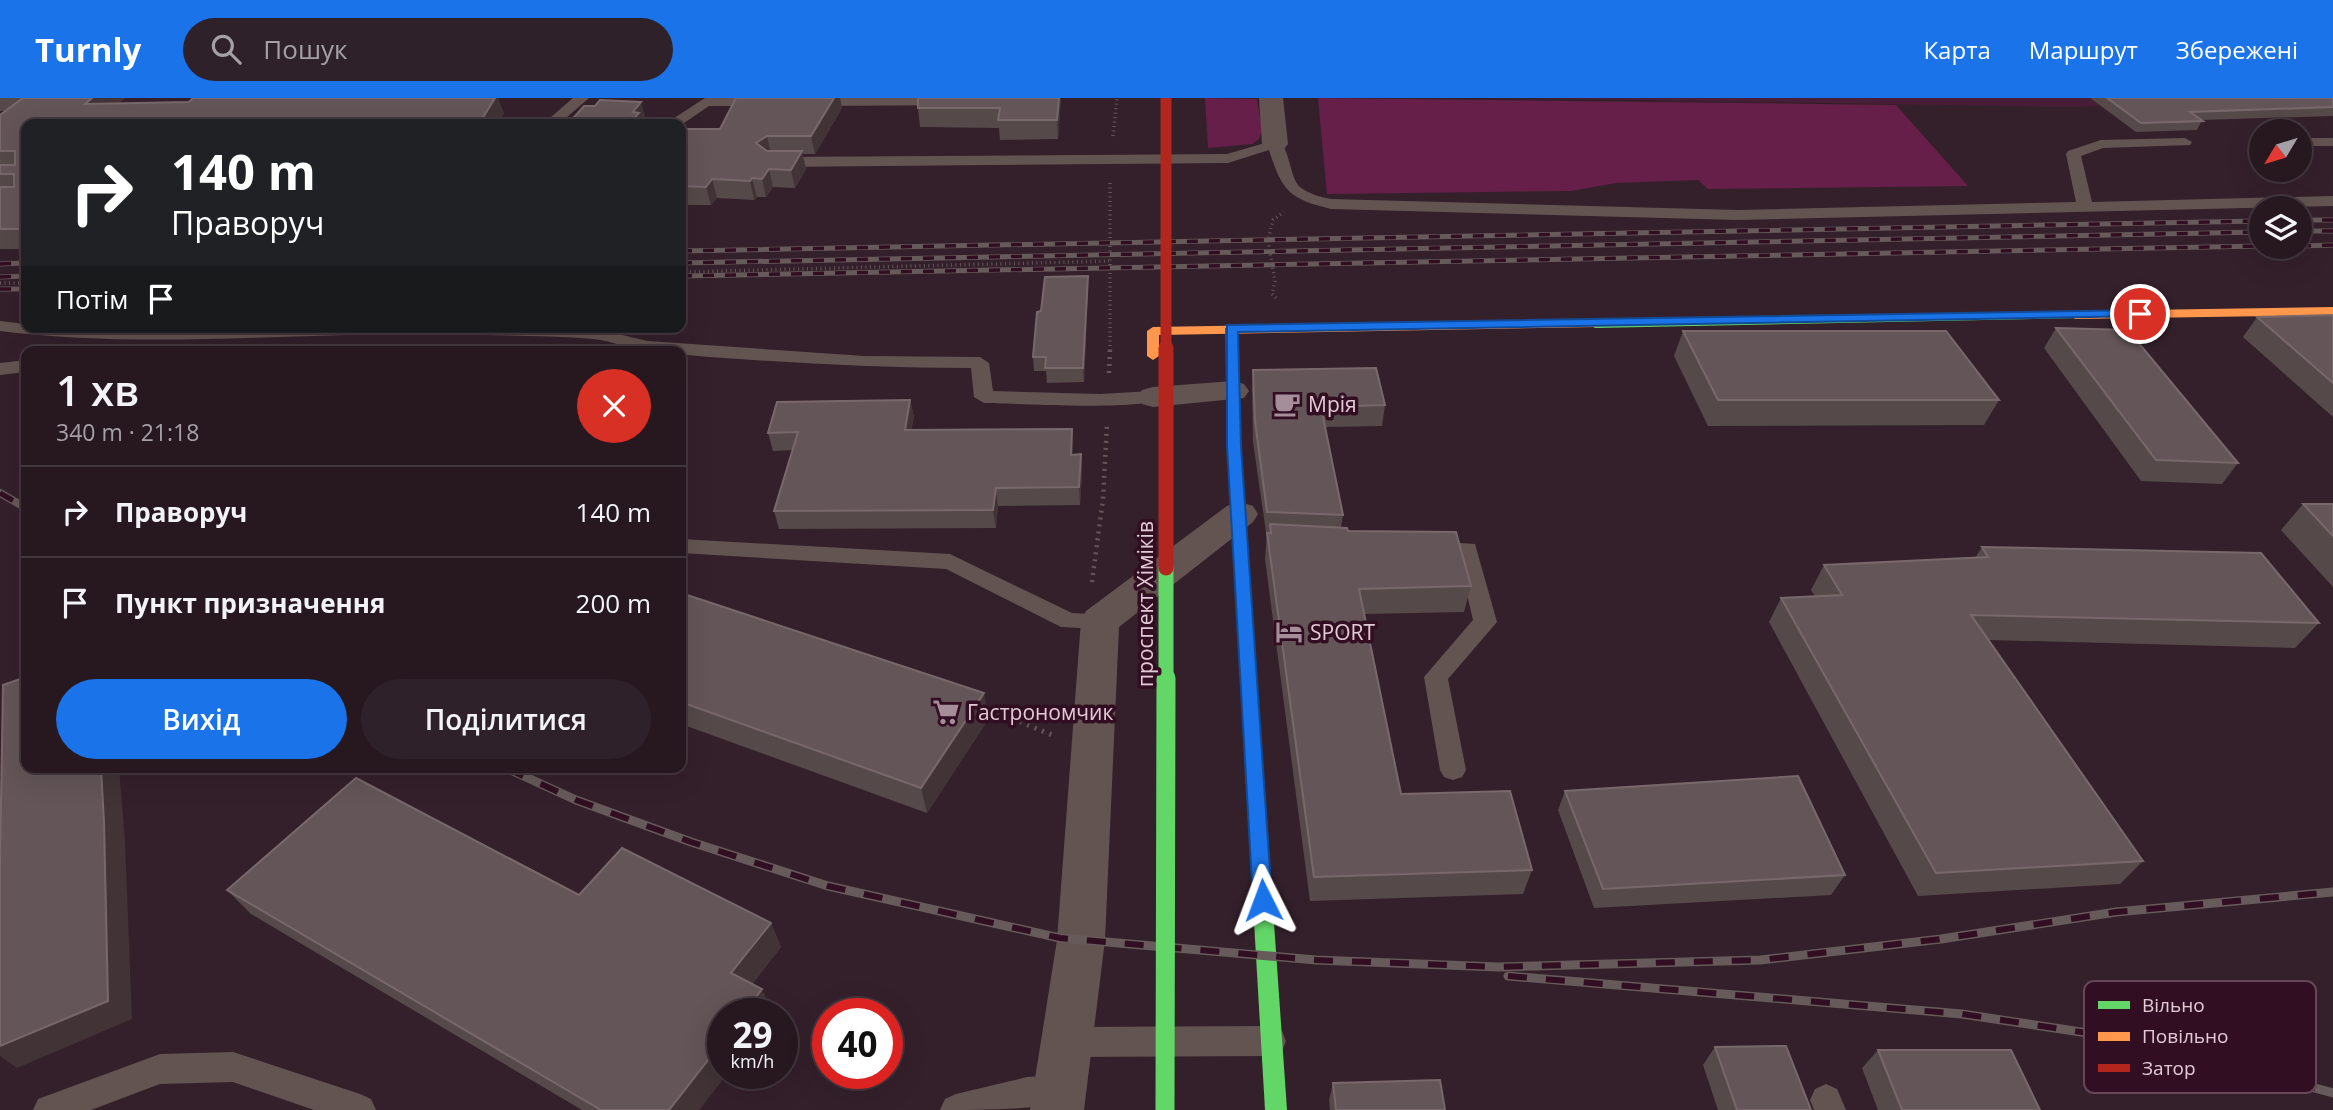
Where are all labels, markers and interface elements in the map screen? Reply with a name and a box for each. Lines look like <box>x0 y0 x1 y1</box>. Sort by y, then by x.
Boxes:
search box <box>183 18 673 81</box>
text: Turnly <box>35 27 141 72</box>
icon: search <box>207 30 245 68</box>
text: Пошук <box>263 31 348 67</box>
text: Карта <box>1923 33 1991 66</box>
text: Маршрут <box>2029 33 2138 66</box>
text: Збережені <box>2176 33 2298 66</box>
north arrow <box>2249 119 2312 182</box>
map controls <box>2249 119 2312 259</box>
text: 140 m <box>171 138 316 204</box>
icon: right <box>56 147 147 238</box>
button: layers <box>2249 196 2312 259</box>
text: Праворуч <box>171 201 324 244</box>
icon: arrive <box>142 280 180 318</box>
text: Потім <box>56 281 128 317</box>
pin <box>2110 284 2170 344</box>
icon: arrive <box>2121 295 2159 333</box>
text: 1 хв <box>56 361 139 418</box>
button: close <box>577 369 651 443</box>
cafe icon: Мрія <box>1272 389 1302 419</box>
place label: Мрія <box>1308 390 1357 418</box>
text: 340 m · 21:18 <box>56 416 199 448</box>
icon: right <box>56 493 94 531</box>
text: Праворуч <box>115 494 247 530</box>
text: 140 m <box>576 494 651 530</box>
street label: проспект Хіміків <box>1131 521 1159 687</box>
icon: arrive <box>56 584 94 622</box>
text: Пункт призначення <box>115 585 385 621</box>
text: 200 m <box>576 585 651 621</box>
hotel icon: SPORT <box>1274 617 1304 647</box>
place label: SPORT <box>1310 618 1375 646</box>
button: Вихід <box>56 679 347 759</box>
button: Поділитися <box>361 679 651 759</box>
supermarket icon: Гастрономчик <box>931 697 961 727</box>
place label: Гастрономчик <box>967 698 1113 726</box>
position arrow <box>1226 863 1300 937</box>
legend <box>2084 981 2316 1093</box>
text: Вільно <box>2142 992 2205 1018</box>
speed limit sign: 40 <box>812 998 903 1089</box>
text: 29 <box>732 1011 773 1058</box>
text: Повільно <box>2142 1023 2229 1049</box>
text: km/h <box>731 1049 774 1073</box>
text: Затор <box>2142 1055 2196 1081</box>

